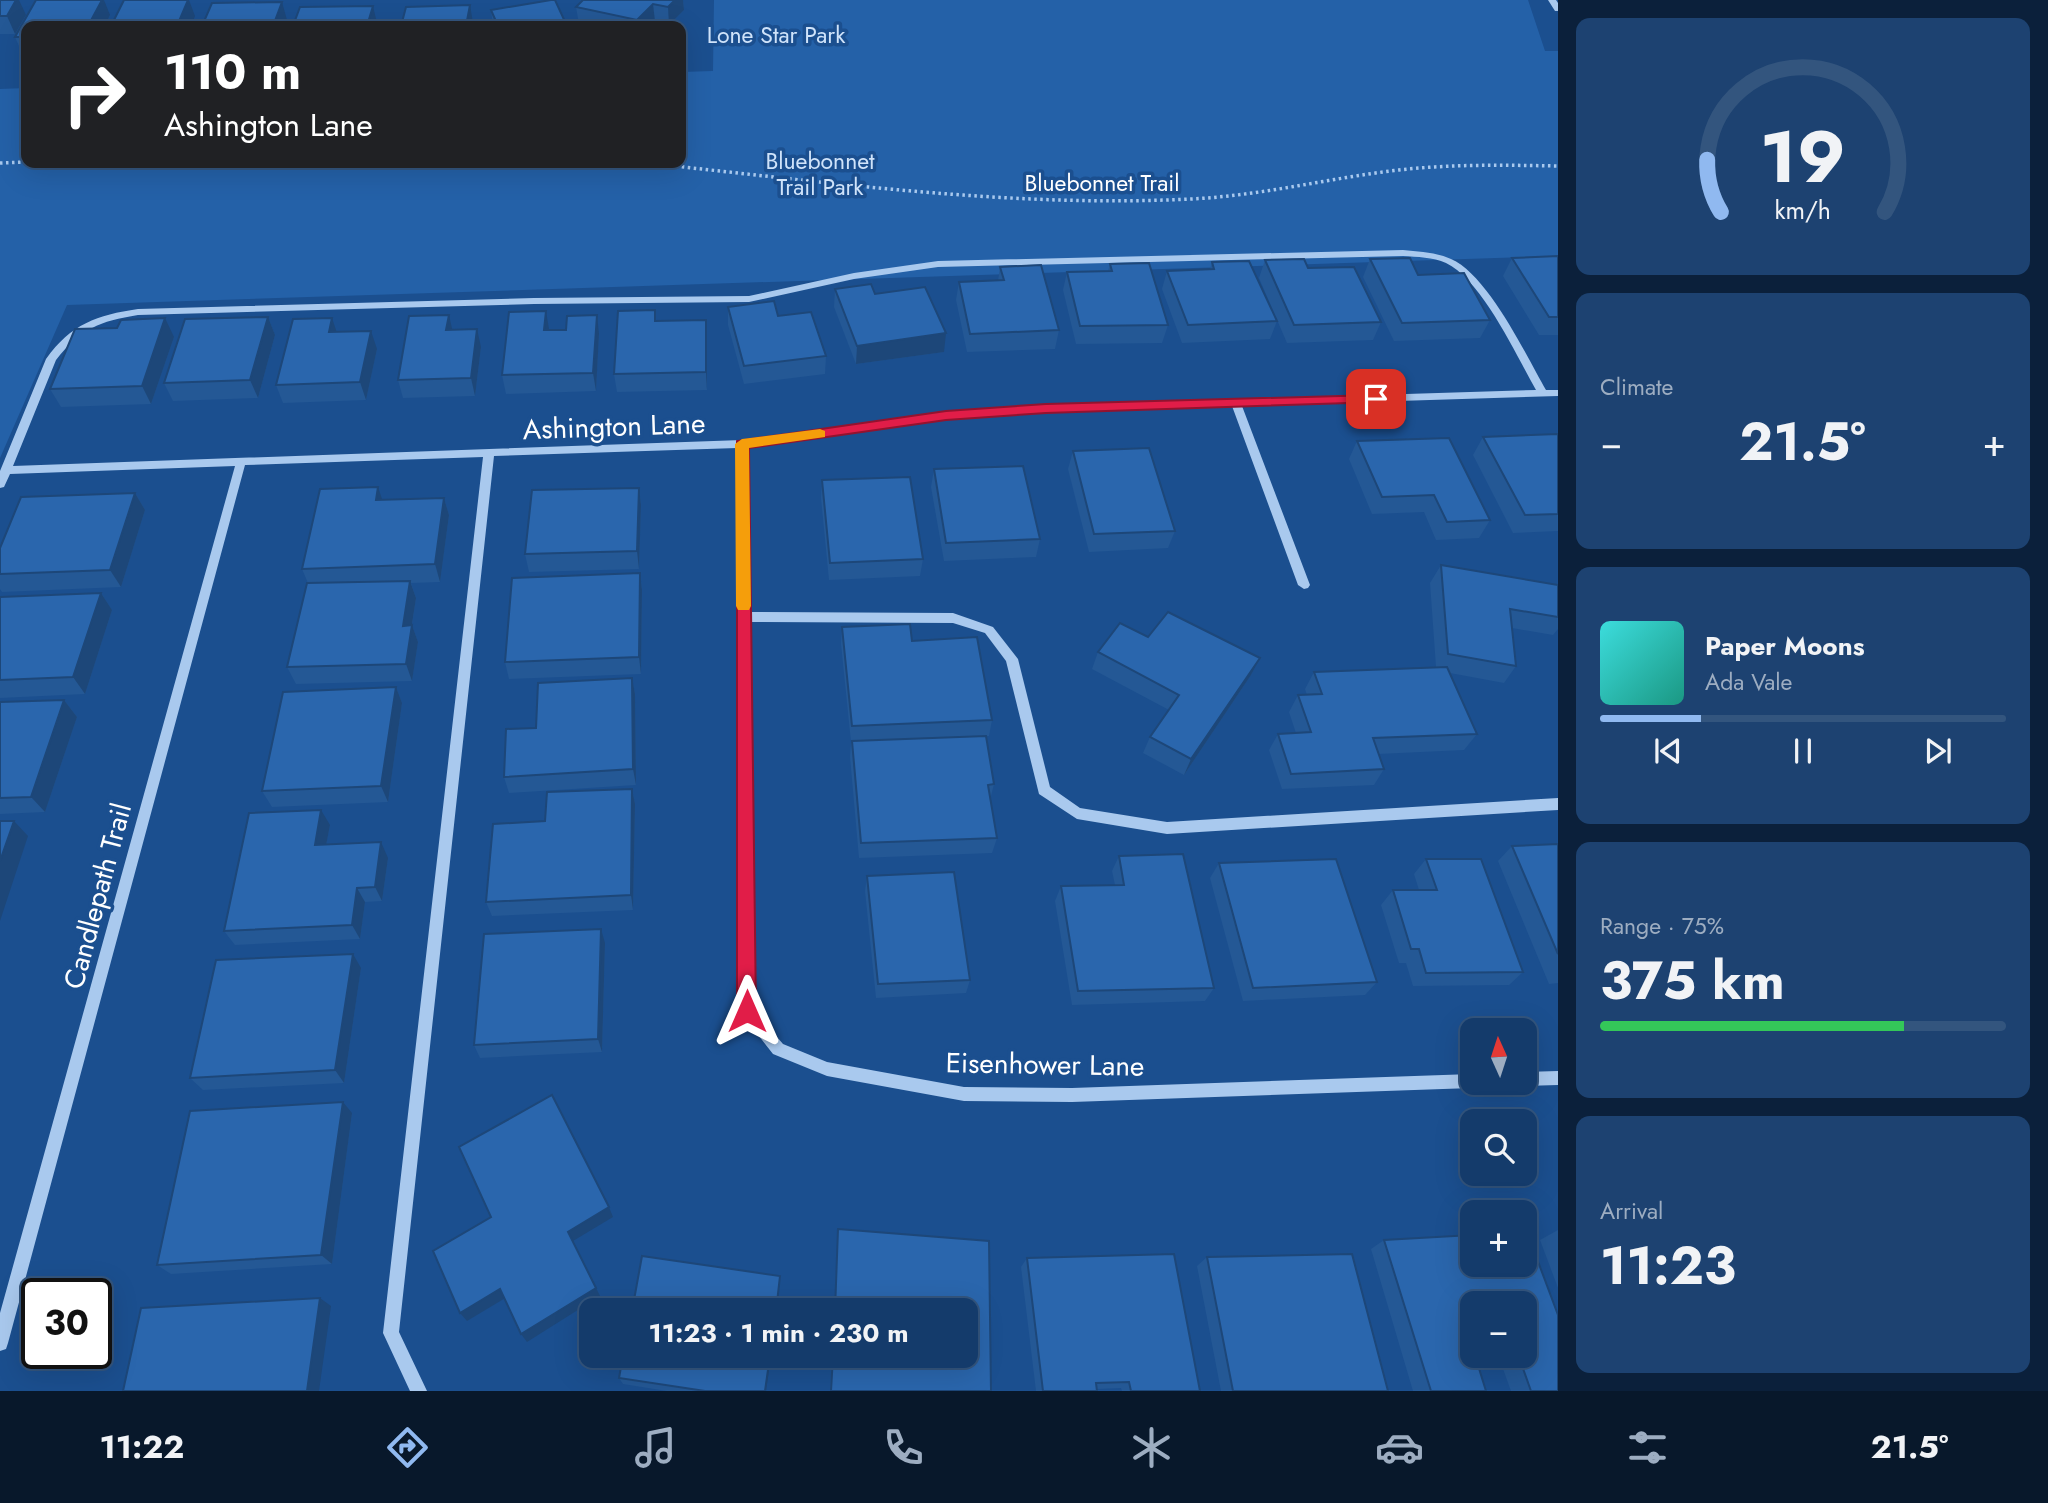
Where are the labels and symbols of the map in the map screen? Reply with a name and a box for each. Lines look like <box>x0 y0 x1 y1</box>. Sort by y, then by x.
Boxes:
park label: Lone Star Park <box>707 18 846 52</box>
park label: Bluebonnet Trail Park <box>765 144 875 204</box>
street label: Bluebonnet Trail <box>1024 166 1180 200</box>
pin <box>1346 369 1406 429</box>
street label: Ashington Lane <box>522 403 706 450</box>
street label: Candlepath Trail <box>53 799 142 994</box>
position arrow <box>710 974 784 1048</box>
north arrow <box>1460 1018 1536 1096</box>
street label: Eisenhower Lane <box>945 1042 1145 1087</box>
speed limit sign: 30 <box>21 1278 112 1369</box>

